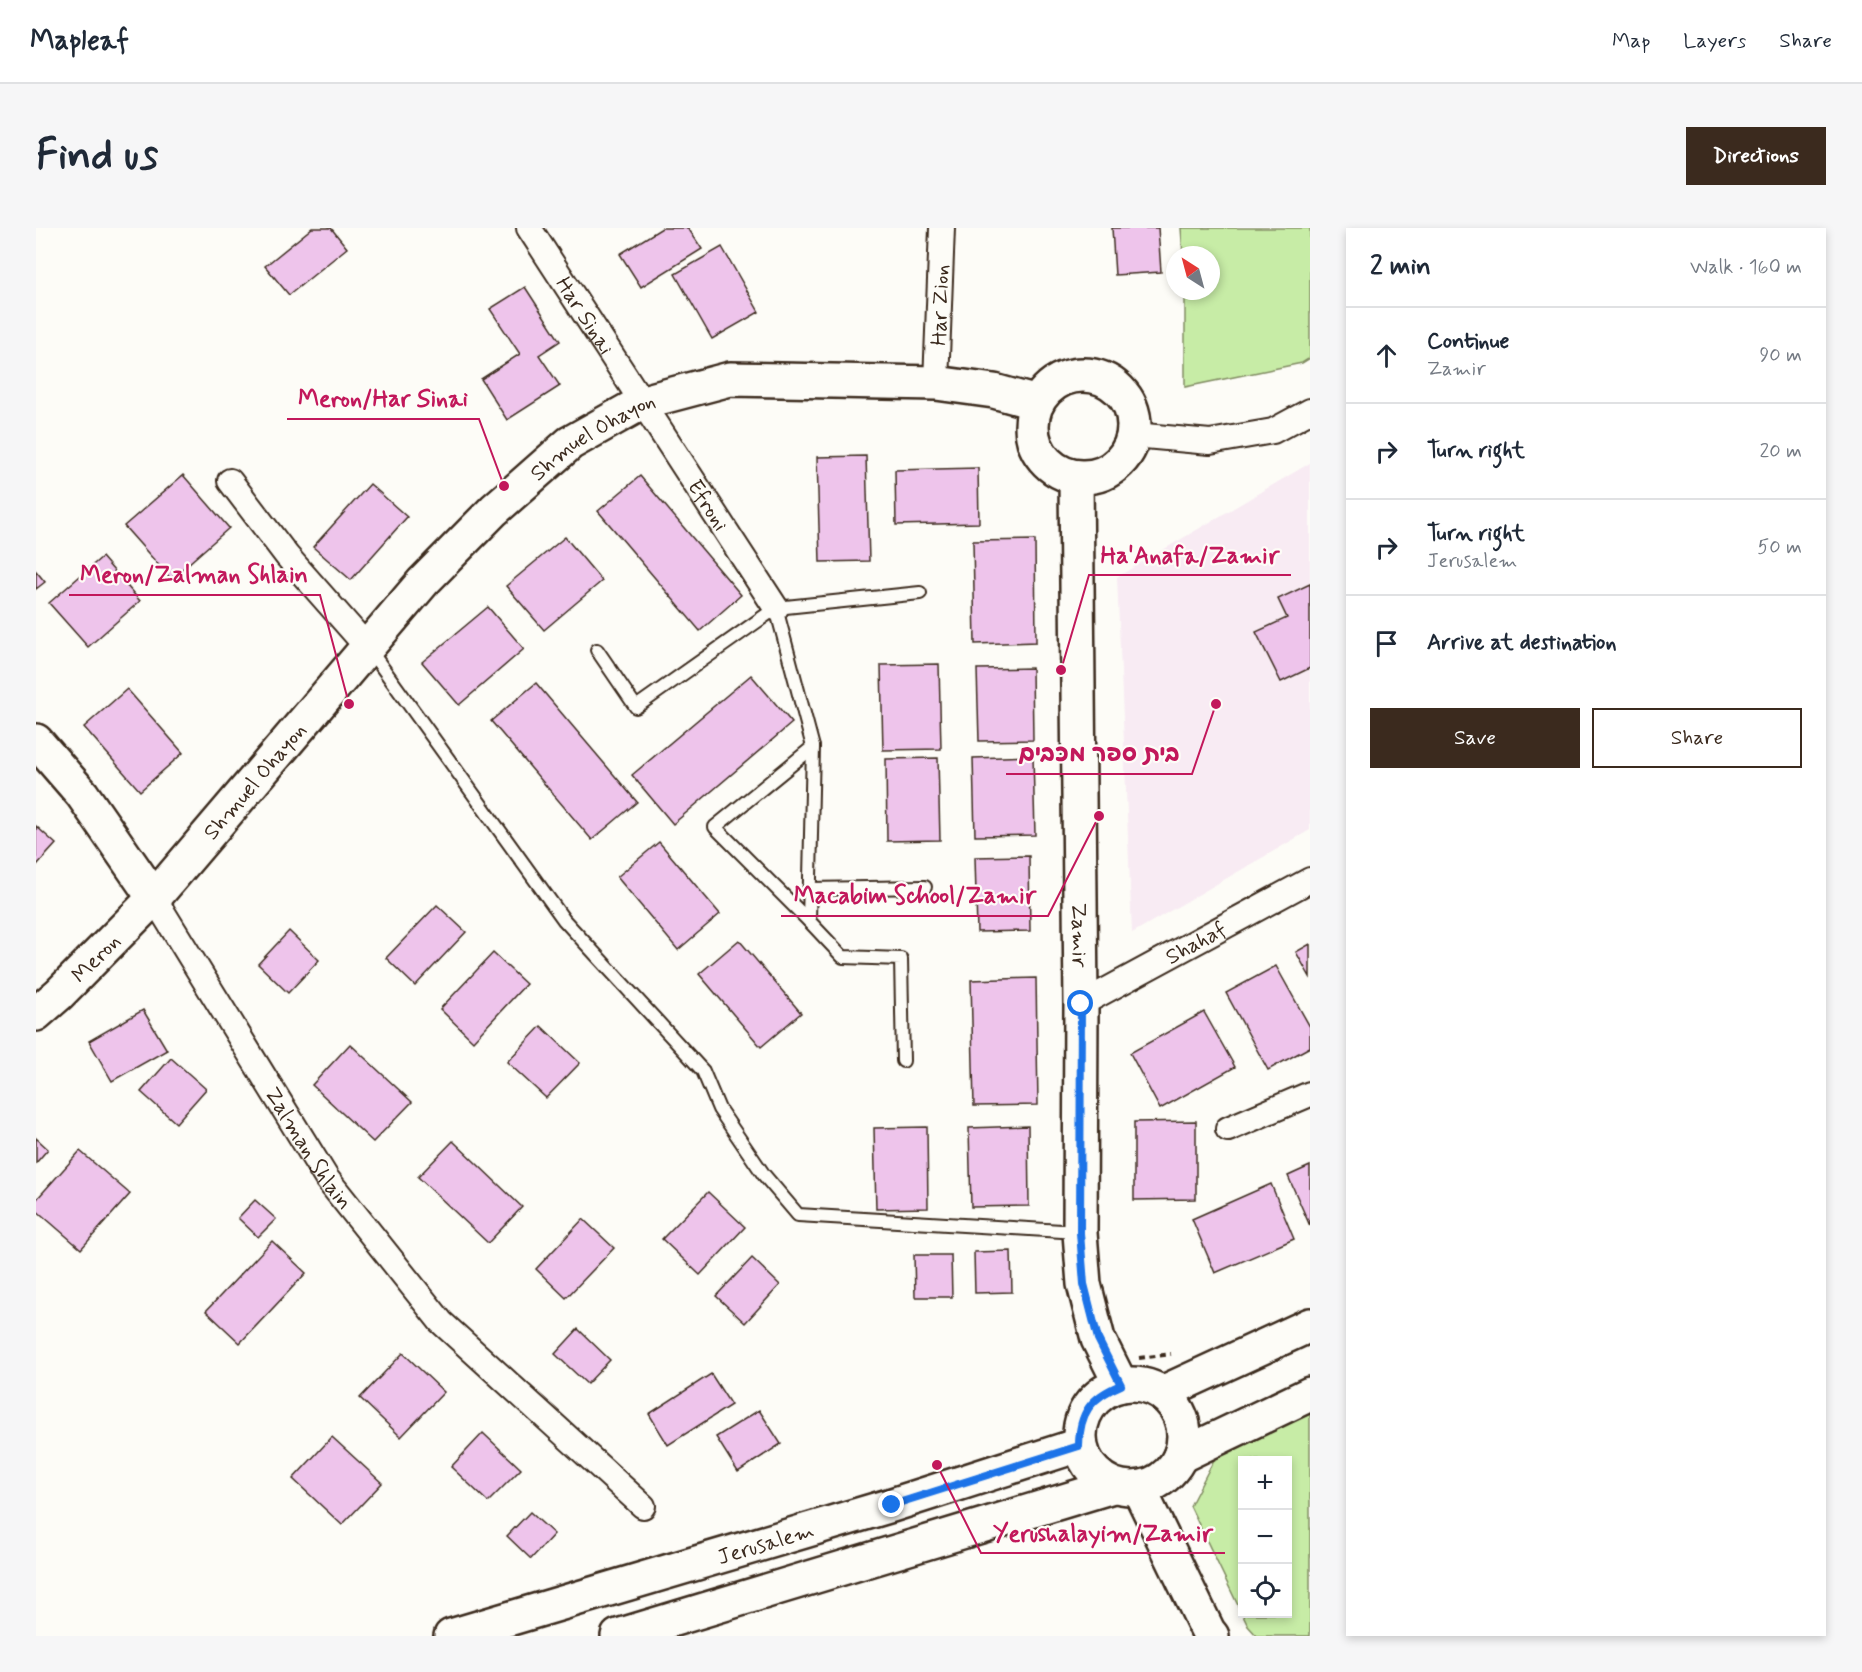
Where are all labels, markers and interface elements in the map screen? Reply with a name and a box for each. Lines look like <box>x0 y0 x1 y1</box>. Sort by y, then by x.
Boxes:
text: Mapleaf <box>30 23 129 60</box>
text: Map <box>1612 27 1650 55</box>
text: Layers <box>1683 27 1746 55</box>
text: Share <box>1779 27 1832 55</box>
button: Directions <box>1686 127 1826 185</box>
text: Find us <box>36 129 158 184</box>
north arrow <box>1166 246 1220 300</box>
text: 2 min <box>1370 250 1431 284</box>
text: Walk · 160 m <box>1690 254 1802 281</box>
street label: Har Zion <box>925 264 957 346</box>
street label: Har Sinai <box>548 272 620 361</box>
text: Continue <box>1427 328 1509 356</box>
icon: ahead <box>1370 339 1403 372</box>
text: 90 m <box>1759 342 1802 369</box>
text: Zamir <box>1427 356 1486 383</box>
callout: Meron/Har Sinai <box>287 377 479 419</box>
text: Meron/Har Sinai <box>298 384 469 415</box>
street label: Shmuel Ohayon <box>525 387 659 488</box>
icon: right <box>1370 435 1403 468</box>
text: Turn right <box>1427 437 1525 465</box>
text: 20 m <box>1759 438 1802 465</box>
street label: Efroni <box>680 475 734 537</box>
text: Turn right <box>1427 520 1525 548</box>
icon: right <box>1370 531 1403 564</box>
callout: Ha'Anafa/Zamir <box>1089 533 1291 575</box>
text: 50 m <box>1757 534 1802 561</box>
text: Ha'Anafa/Zamir <box>1101 541 1280 572</box>
text: Jerusalem <box>1427 548 1517 575</box>
callout: Meron/Zalman Shlain <box>69 553 320 595</box>
text: Meron/Zalman Shlain <box>80 560 308 591</box>
icon: arrive <box>1370 627 1403 660</box>
text: Arrive at destination <box>1427 629 1617 657</box>
button: Save <box>1370 708 1580 768</box>
button: Share <box>1592 708 1802 768</box>
street label: Shmuel Ohayon <box>198 717 313 846</box>
callout: בית ספר מכבים <box>1006 732 1192 774</box>
text: בית ספר מכבים <box>1018 739 1180 770</box>
callout: Macabim School/Zamir <box>781 874 1048 916</box>
text: Macabim School/Zamir <box>794 881 1037 912</box>
street label: Zamir <box>1064 902 1093 968</box>
street label: Shahaf <box>1161 916 1232 972</box>
street label: Meron <box>66 928 127 990</box>
route start <box>1067 990 1093 1016</box>
street label: Zalman Shlain <box>258 1082 358 1216</box>
map controls <box>1238 1456 1292 1618</box>
button: + <box>1238 1456 1292 1510</box>
route end <box>878 1491 904 1517</box>
button: − <box>1238 1510 1292 1564</box>
callout: Yerushalayim/Zamir <box>981 1511 1225 1553</box>
street label: Jerusalem <box>714 1517 818 1572</box>
text: Yerushalayim/Zamir <box>993 1519 1214 1550</box>
button: locate <box>1238 1564 1292 1618</box>

